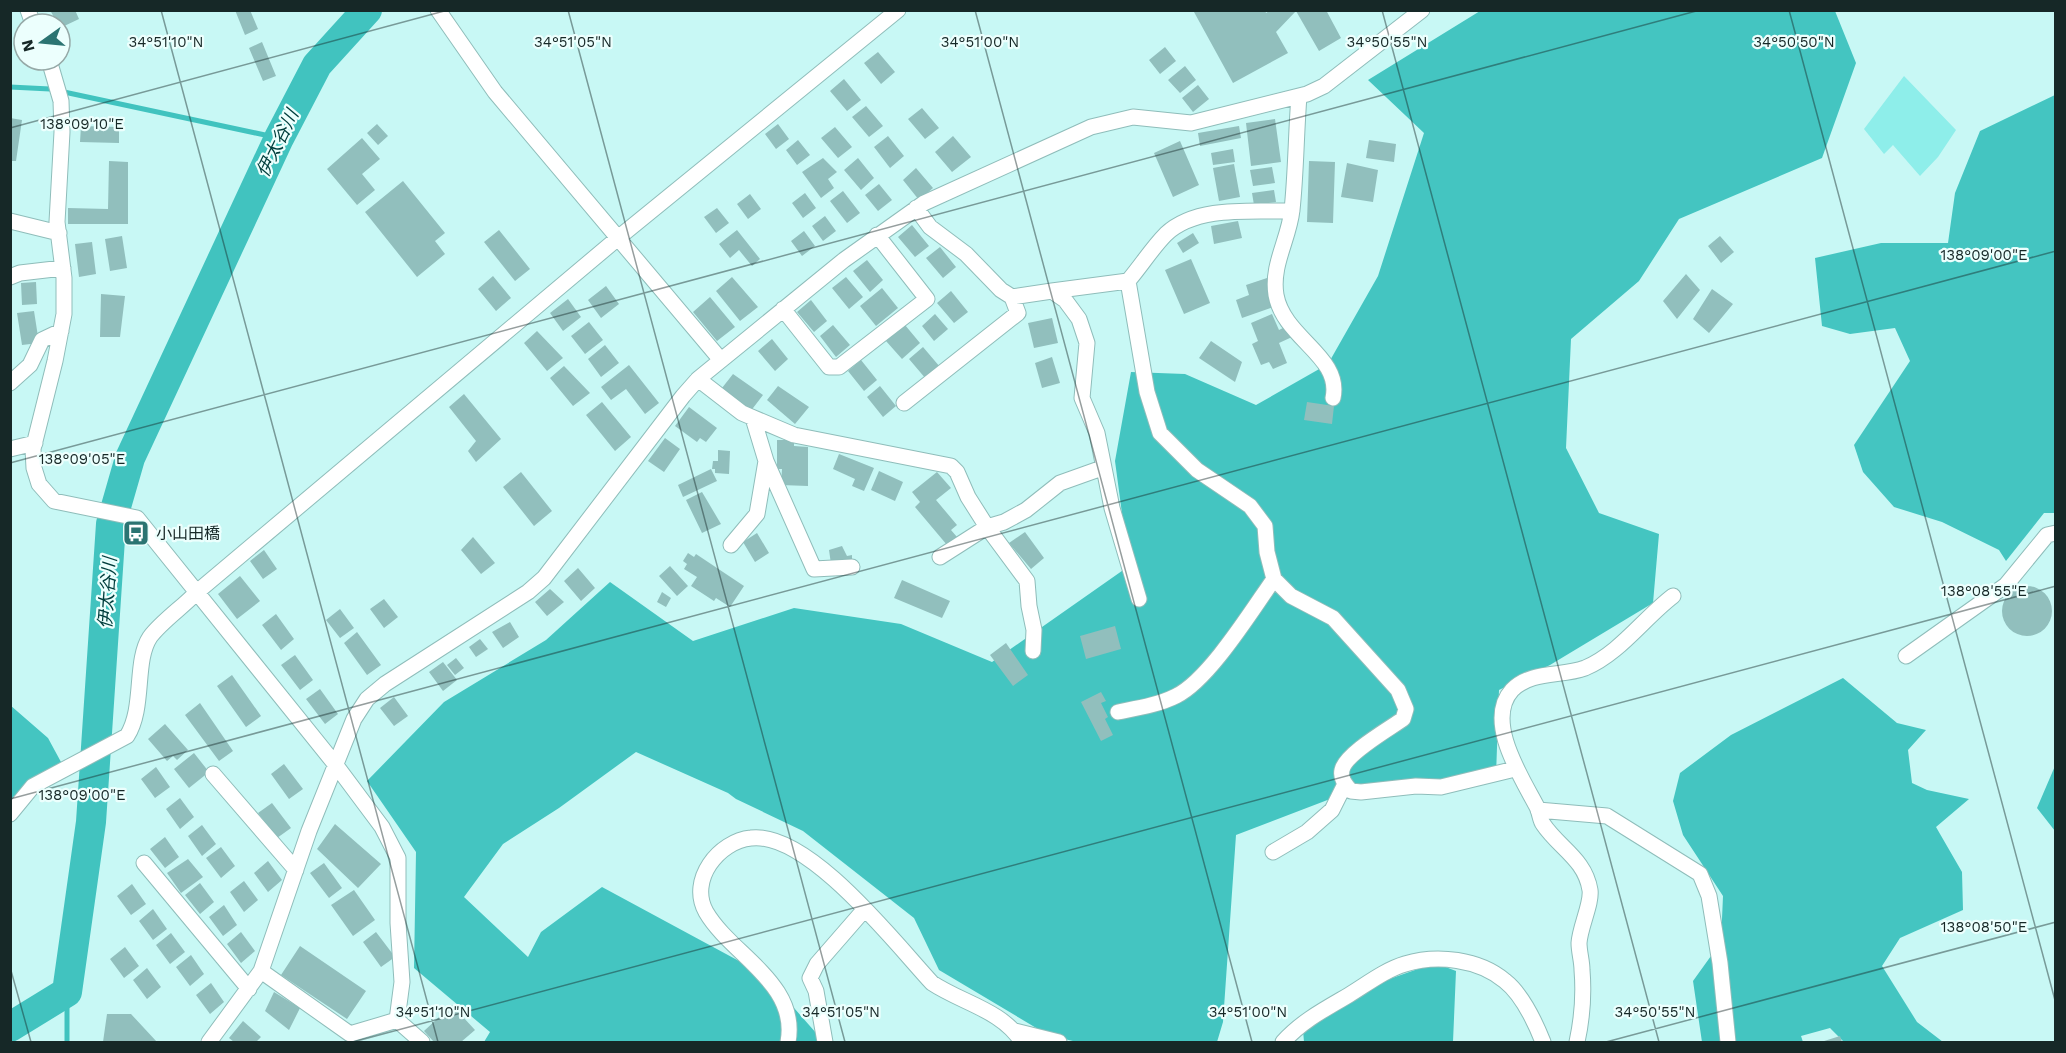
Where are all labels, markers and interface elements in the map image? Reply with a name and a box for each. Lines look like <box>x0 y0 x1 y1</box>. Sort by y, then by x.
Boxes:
north arrow <box>12 12 72 72</box>
text: 34°51'10"N <box>128 33 204 51</box>
text: 34°51'05"N <box>534 33 612 51</box>
text: 34°51'00"N <box>941 33 1019 51</box>
text: 34°50'55"N <box>1347 33 1427 51</box>
text: 34°50'50"N <box>1753 33 1835 51</box>
text: N <box>17 38 39 54</box>
water label: 伊太谷川 <box>252 104 303 180</box>
text: 138°09'10"E <box>40 115 124 133</box>
text: 138°09'00"E <box>1940 246 2028 264</box>
text: 138°09'05"E <box>39 450 125 468</box>
bus stop icon: 小山田橋 <box>121 518 151 548</box>
place label: 小山田橋 <box>156 524 220 543</box>
water label: 伊太谷川 <box>94 554 120 630</box>
text: 138°08'55"E <box>1941 582 2027 600</box>
text: 138°09'00"E <box>38 786 126 804</box>
text: 138°08'50"E <box>1941 918 2027 936</box>
text: 34°51'10"N <box>395 1003 471 1021</box>
text: 34°51'05"N <box>802 1003 880 1021</box>
text: 34°51'00"N <box>1209 1003 1287 1021</box>
text: 34°50'55"N <box>1615 1003 1695 1021</box>

